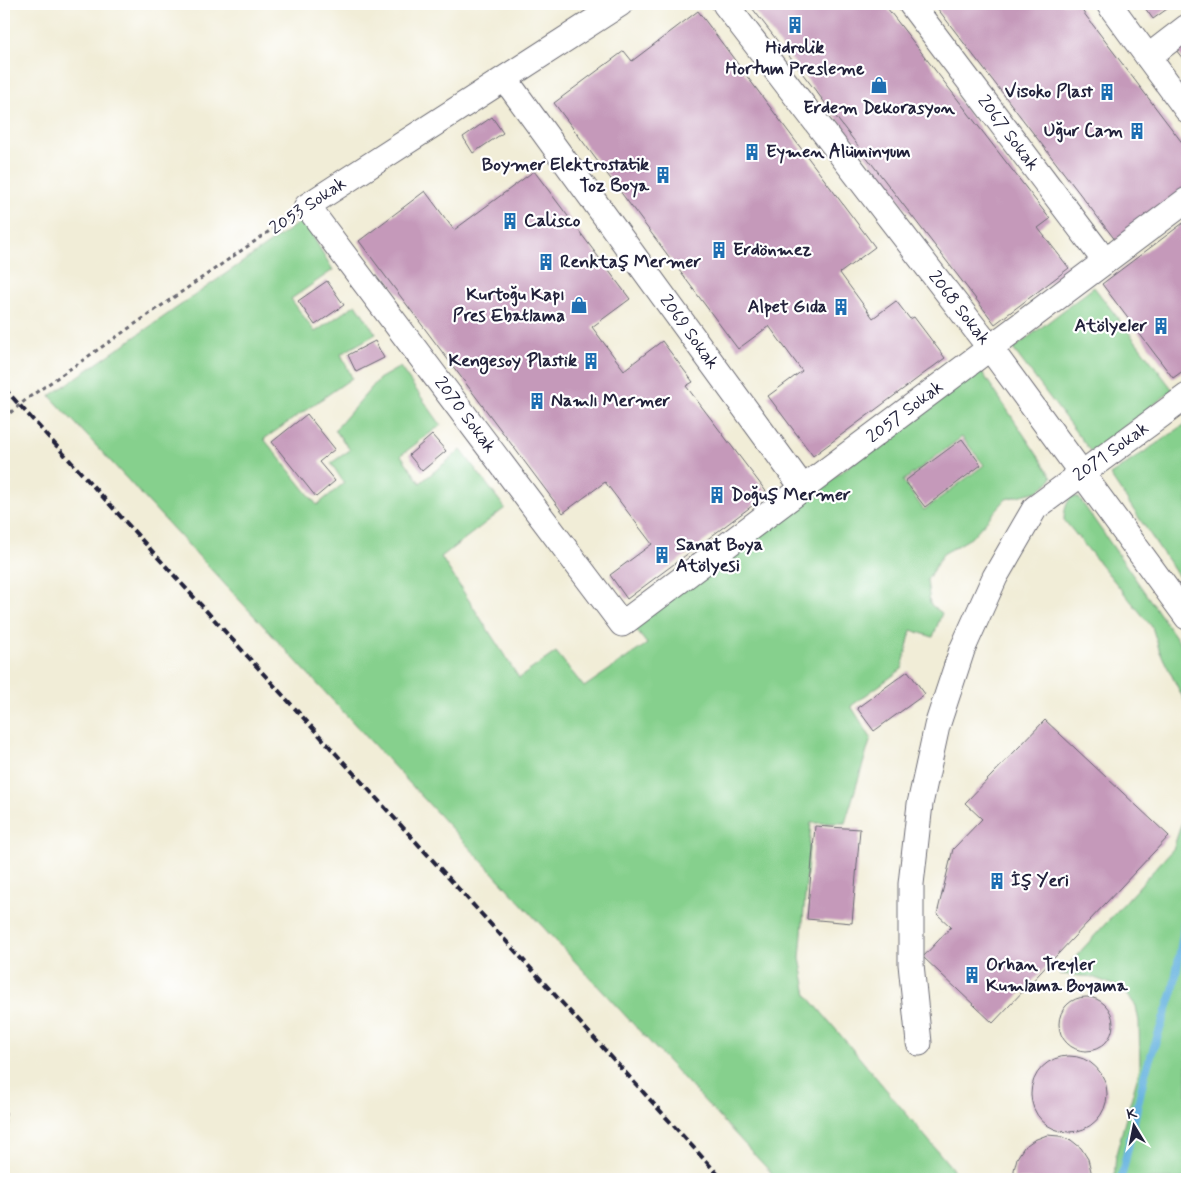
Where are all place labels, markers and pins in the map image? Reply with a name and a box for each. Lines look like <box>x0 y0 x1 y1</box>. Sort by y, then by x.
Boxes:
building icon: Hidrolik Hortum Presleme <box>785 15 805 35</box>
place label: Hidrolik Hortum Presleme <box>726 36 865 81</box>
shop icon: Erdem Dekorasyon <box>869 75 889 95</box>
place label: Visoko Plast <box>1005 80 1094 104</box>
building icon: Visoko Plast <box>1097 82 1117 102</box>
place label: Erdem Dekorasyon <box>803 96 956 120</box>
place label: Uğur Cam <box>1044 119 1123 143</box>
building icon: Uğur Cam <box>1127 121 1147 141</box>
place label: Eymen Alüminyum <box>766 140 911 164</box>
building icon: Eymen Alüminyum <box>742 142 762 162</box>
place label: Boymer Elektrostatik Toz Boya <box>482 153 650 198</box>
building icon: Boymer Elektrostatik Toz Boya <box>653 165 673 185</box>
place label: Calisco <box>524 209 581 233</box>
building icon: Calisco <box>500 211 520 231</box>
place label: Erdönmez <box>733 238 812 262</box>
building icon: Erdönmez <box>709 240 729 260</box>
place label: Renktaş Mermer <box>560 250 701 274</box>
building icon: Renktaş Mermer <box>536 252 556 272</box>
place label: Kurtoğu Kapı Pres Ebatlama <box>453 283 565 328</box>
shop icon: Kurtoğu Kapı Pres Ebatlama <box>569 295 589 315</box>
place label: Alpet Gıda <box>748 295 827 319</box>
building icon: Alpet Gıda <box>831 297 851 317</box>
place label: Atölyeler <box>1075 314 1147 338</box>
building icon: Atölyeler <box>1151 316 1171 336</box>
place label: Kengesoy Plastik <box>448 349 577 375</box>
building icon: Kengesoy Plastik <box>581 351 601 371</box>
place label: Namlı Mermer <box>551 389 671 413</box>
building icon: Namlı Mermer <box>527 391 547 411</box>
place label: Doğuş Mermer <box>731 483 851 507</box>
building icon: Doğuş Mermer <box>707 485 727 505</box>
place label: Sanat Boya Atölyesi <box>676 533 763 578</box>
building icon: Sanat Boya Atölyesi <box>652 545 672 565</box>
place label: İş Yeri <box>1011 869 1069 893</box>
building icon: İş Yeri <box>987 871 1007 891</box>
place label: Orhan Treyler Kumlama Boyama <box>986 953 1129 998</box>
building icon: Orhan Treyler Kumlama Boyama <box>962 965 982 985</box>

